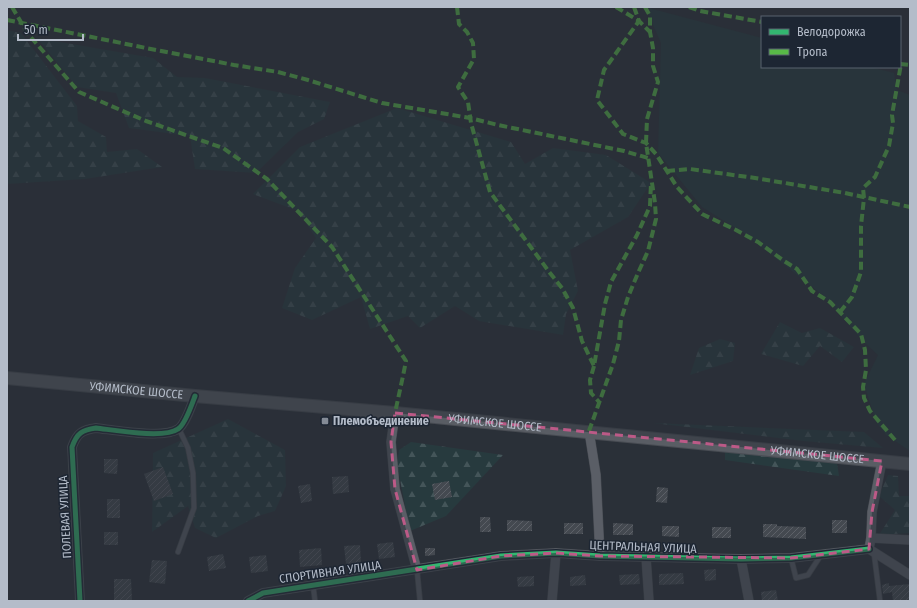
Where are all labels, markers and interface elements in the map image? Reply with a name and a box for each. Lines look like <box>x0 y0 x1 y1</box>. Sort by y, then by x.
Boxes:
scale bar <box>18 16 83 42</box>
legend <box>761 16 901 68</box>
text: 50 m <box>24 23 48 37</box>
text: Велодорожка <box>797 25 866 39</box>
text: Тропа <box>797 45 828 59</box>
street label: УФИМСКОЕ ШОССЕ <box>88 379 184 402</box>
street label: УФИМСКОЕ ШОССЕ <box>447 411 543 435</box>
place label: Племобъединение <box>333 414 429 428</box>
marker: Племобъединение <box>320 416 330 426</box>
street label: УФИМСКОЕ ШОССЕ <box>769 443 865 466</box>
street label: ПОЛЕВАЯ УЛИЦА <box>56 475 74 559</box>
street label: ЦЕНТРАЛЬНАЯ УЛИЦА <box>589 538 698 556</box>
street label: СПОРТИВНАЯ УЛИЦА <box>278 558 383 586</box>

